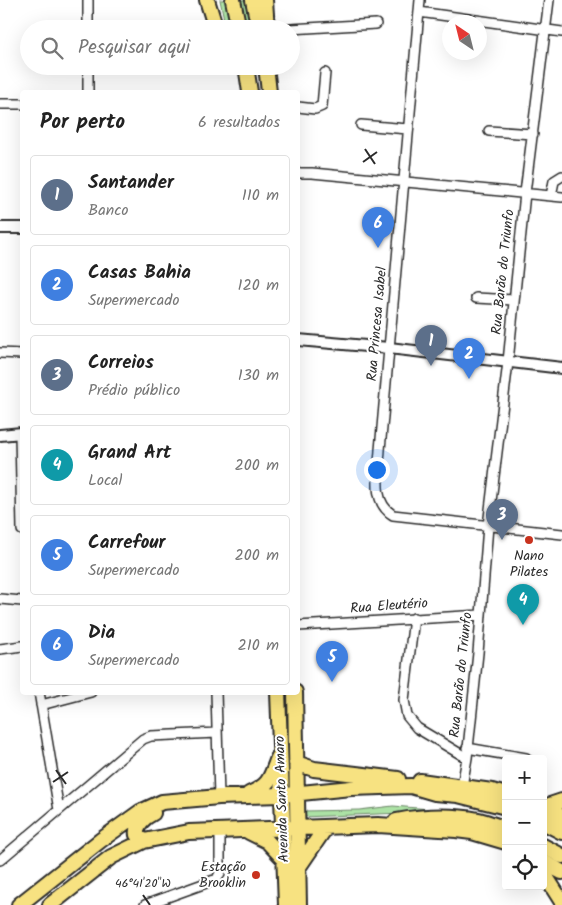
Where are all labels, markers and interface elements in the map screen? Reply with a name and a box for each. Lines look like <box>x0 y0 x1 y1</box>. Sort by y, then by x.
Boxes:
north arrow <box>442 15 487 60</box>
search box <box>20 20 300 75</box>
text: Pesquisar aqui <box>78 33 190 63</box>
icon: search <box>38 34 66 62</box>
text: Por perto <box>40 106 125 139</box>
text: 6 resultados <box>198 110 280 135</box>
text: Santander <box>88 168 174 198</box>
text: 1 <box>55 183 59 208</box>
text: 110 m <box>242 183 279 208</box>
text: Banco <box>88 198 129 223</box>
pin: 6 <box>362 207 394 248</box>
street label: Rua Barão do Triunfo <box>485 208 521 336</box>
text: Casas Bahia <box>88 258 191 288</box>
street label: Rua Princesa Isabel <box>361 265 393 382</box>
text: 2 <box>52 273 62 298</box>
text: 120 m <box>238 273 279 298</box>
text: Supermercado <box>88 288 179 313</box>
pin: 1 <box>415 325 447 366</box>
pin: 2 <box>453 338 485 379</box>
text: Correios <box>88 348 154 378</box>
text: 3 <box>53 363 61 388</box>
text: 130 m <box>238 363 279 388</box>
text: Prédio público <box>88 378 180 403</box>
text: Grand Art <box>88 438 171 468</box>
text: 4 <box>53 453 61 478</box>
text: 200 m <box>235 453 279 478</box>
your location <box>364 457 390 483</box>
text: Local <box>88 468 123 493</box>
pin: 3 <box>486 499 518 540</box>
text: Carrefour <box>88 528 165 558</box>
marker: Nano Pilates <box>523 534 535 546</box>
text: 5 <box>53 543 61 568</box>
text: 200 m <box>235 543 279 568</box>
place label: Nano Pilates <box>510 545 548 583</box>
text: Supermercado <box>88 558 179 583</box>
pin: 4 <box>507 584 539 625</box>
street label: Rua Eleutério <box>350 592 428 620</box>
street label: Rua Barão do Triunfo <box>443 611 479 739</box>
text: Dia <box>88 618 115 648</box>
text: 6 <box>53 633 61 658</box>
text: 210 m <box>238 633 279 658</box>
pin: 5 <box>316 641 348 682</box>
text: Supermercado <box>88 648 179 673</box>
street label: Avenida Santo Amaro <box>269 735 295 863</box>
map controls <box>502 755 547 890</box>
button: + <box>502 755 547 800</box>
button: − <box>502 800 547 845</box>
button: locate <box>502 845 547 890</box>
place label: Estação Brooklin <box>199 856 246 894</box>
marker: Estação Brooklin <box>250 869 262 881</box>
text: 46°41'20"W <box>115 874 171 893</box>

